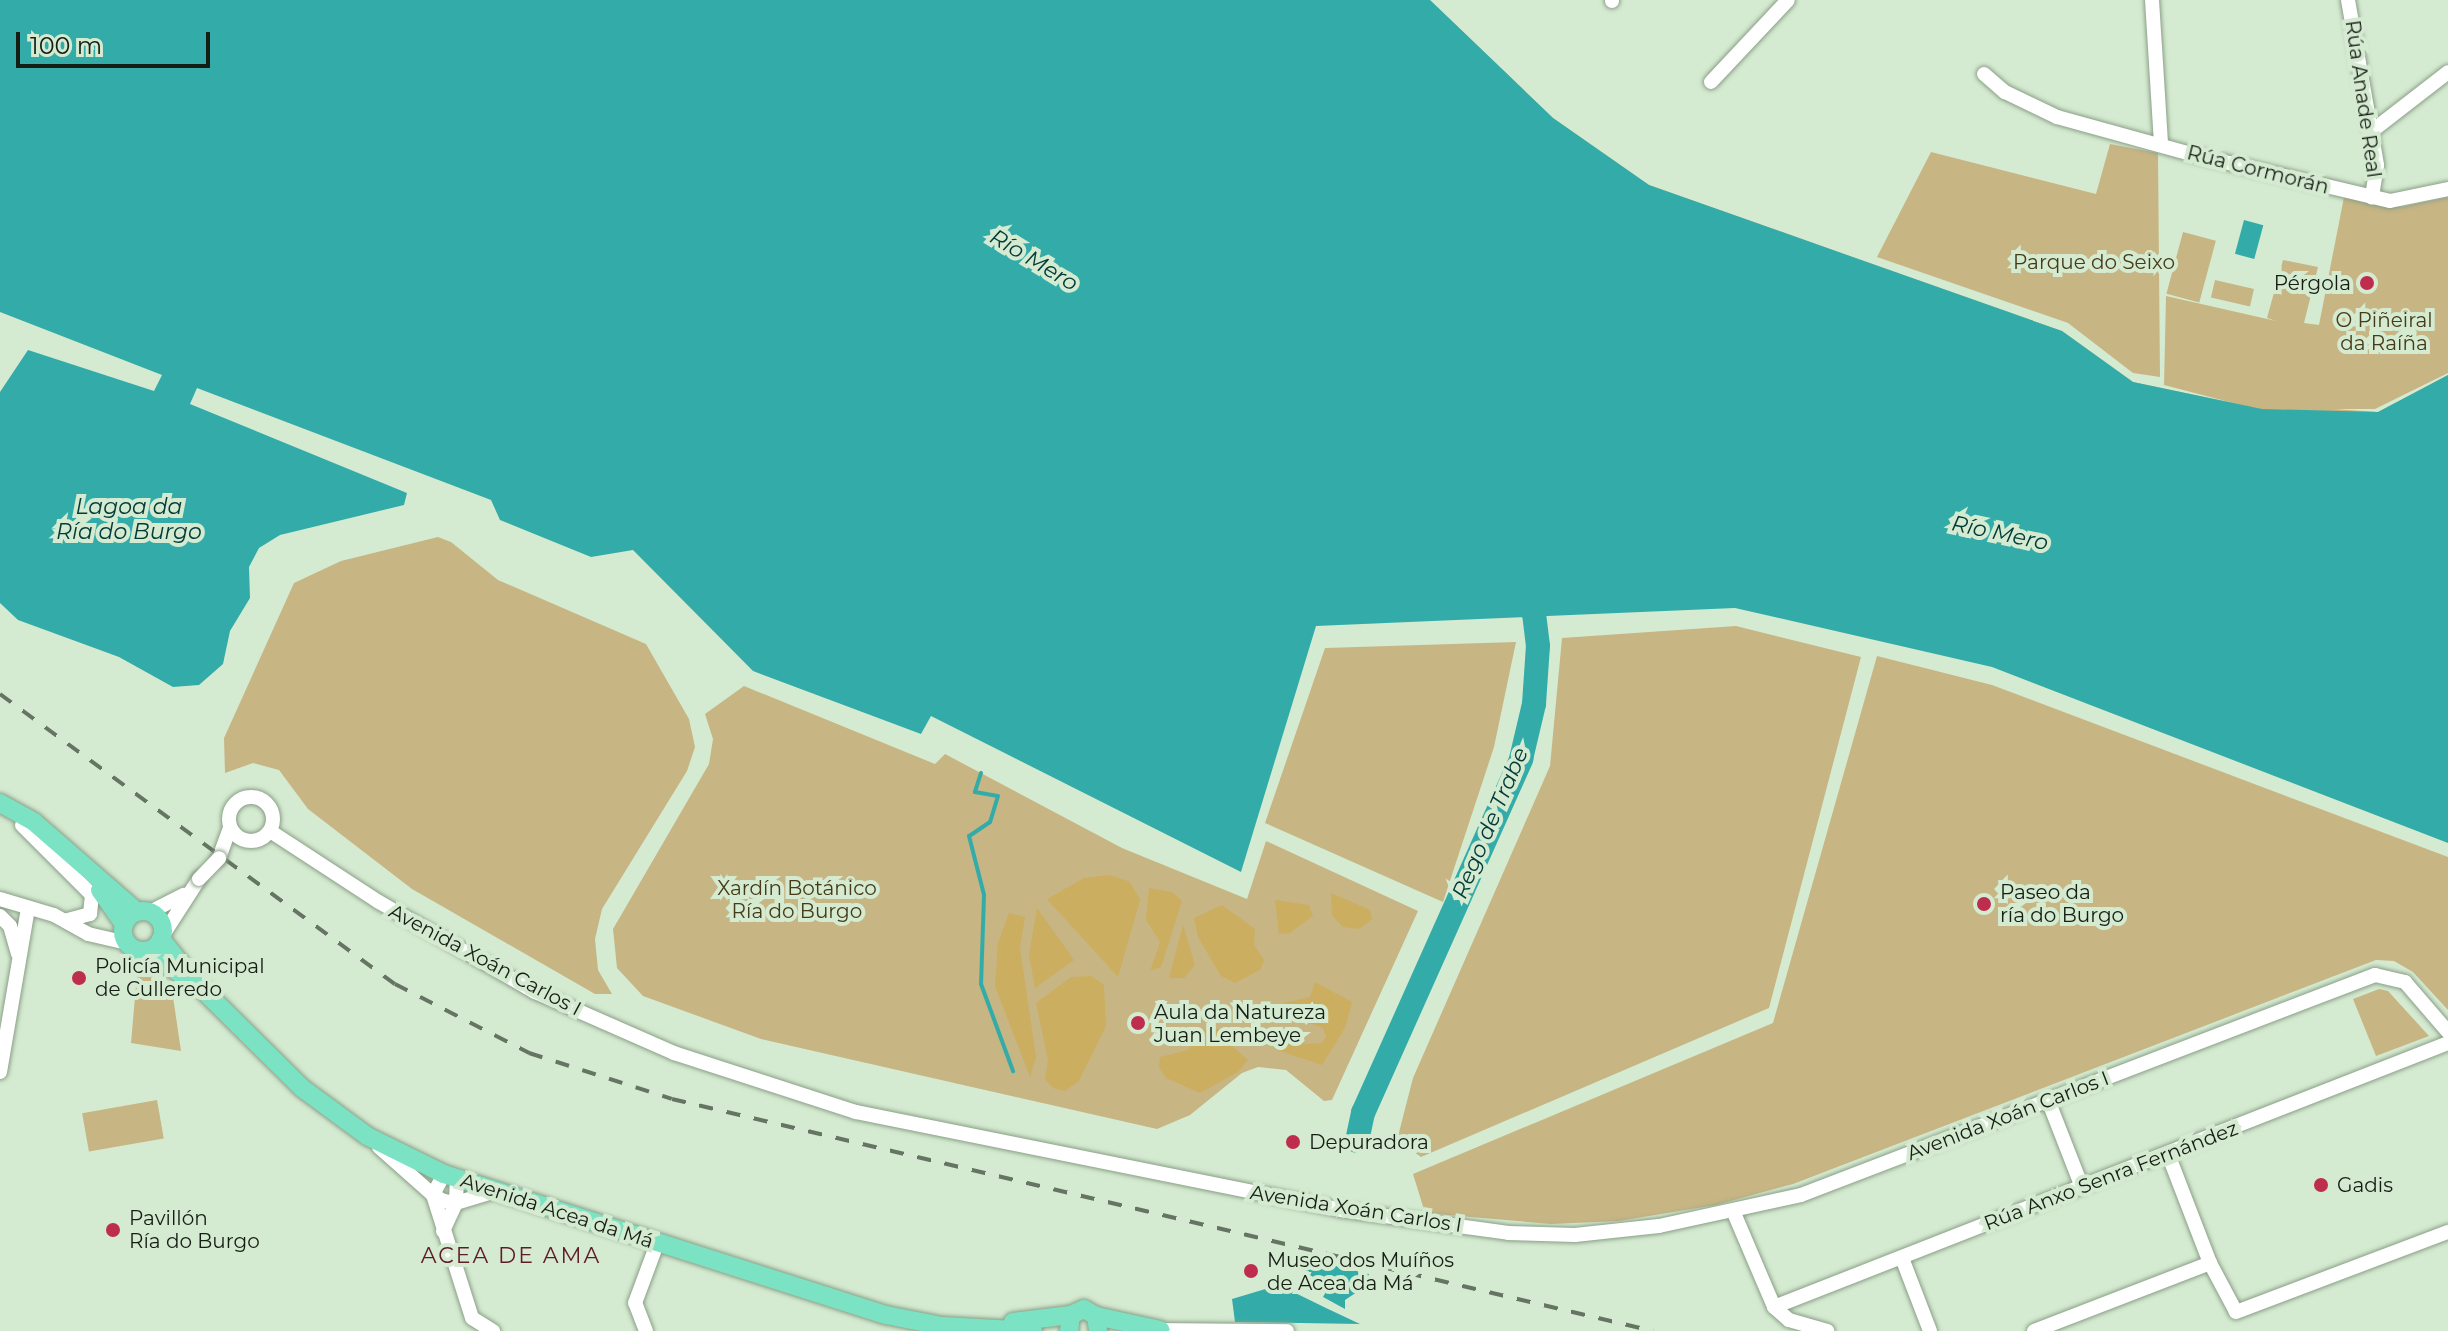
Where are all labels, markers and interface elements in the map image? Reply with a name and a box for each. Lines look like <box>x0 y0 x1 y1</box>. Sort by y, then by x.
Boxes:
scale bar <box>20 16 214 66</box>
street label: Rúa Anade Real <box>2340 19 2386 179</box>
text: 100 m <box>30 31 102 60</box>
street label: Rúa Cormorán <box>2185 141 2331 199</box>
water label: Río Mero <box>985 223 1083 297</box>
park label: Parque do Seixo <box>2013 250 2175 274</box>
place label: Pérgola <box>2274 271 2351 295</box>
marker: Pérgola <box>2358 274 2376 292</box>
park label: O Piñeiral da Raíña <box>2335 308 2433 355</box>
water label: Lagoa da Ría do Burgo <box>56 493 202 544</box>
water label: Río Mero <box>1949 510 2051 556</box>
water label: Rego de Trabe <box>1446 743 1534 903</box>
park label: Xardín Botánico Ría do Burgo <box>717 876 877 923</box>
place label: Paseo da ría do Burgo <box>2000 880 2124 927</box>
marker: Paseo da ría do Burgo <box>1975 895 1993 913</box>
street label: Avenida Xoán Carlos I <box>385 899 585 1021</box>
place label: Policía Municipal de Culleredo <box>95 954 265 1001</box>
marker: Policía Municipal de Culleredo <box>70 969 88 987</box>
place label: Aula da Natureza Juan Lembeye <box>1154 1000 1326 1047</box>
marker: Aula da Natureza Juan Lembeye <box>1129 1014 1147 1032</box>
street label: Avenida Xoán Carlos I <box>1904 1066 2112 1166</box>
street label: Rúa Anxo Senra Fernández <box>1981 1116 2241 1236</box>
place label: Depuradora <box>1309 1130 1429 1154</box>
marker: Depuradora <box>1284 1133 1302 1151</box>
street label: Avenida Acea da Má <box>457 1168 657 1254</box>
place label: Gadis <box>2337 1173 2393 1197</box>
marker: Gadis <box>2312 1176 2330 1194</box>
street label: Avenida Xoán Carlos I <box>1248 1180 1464 1238</box>
place label: Pavillón Ría do Burgo <box>129 1206 260 1253</box>
marker: Pavillón Ría do Burgo <box>104 1221 122 1239</box>
district label: ACEA DE AMA <box>421 1243 601 1269</box>
place label: Museo dos Muíños de Acea da Má <box>1267 1248 1454 1295</box>
marker: Museo dos Muíños de Acea da Má <box>1242 1262 1260 1280</box>

